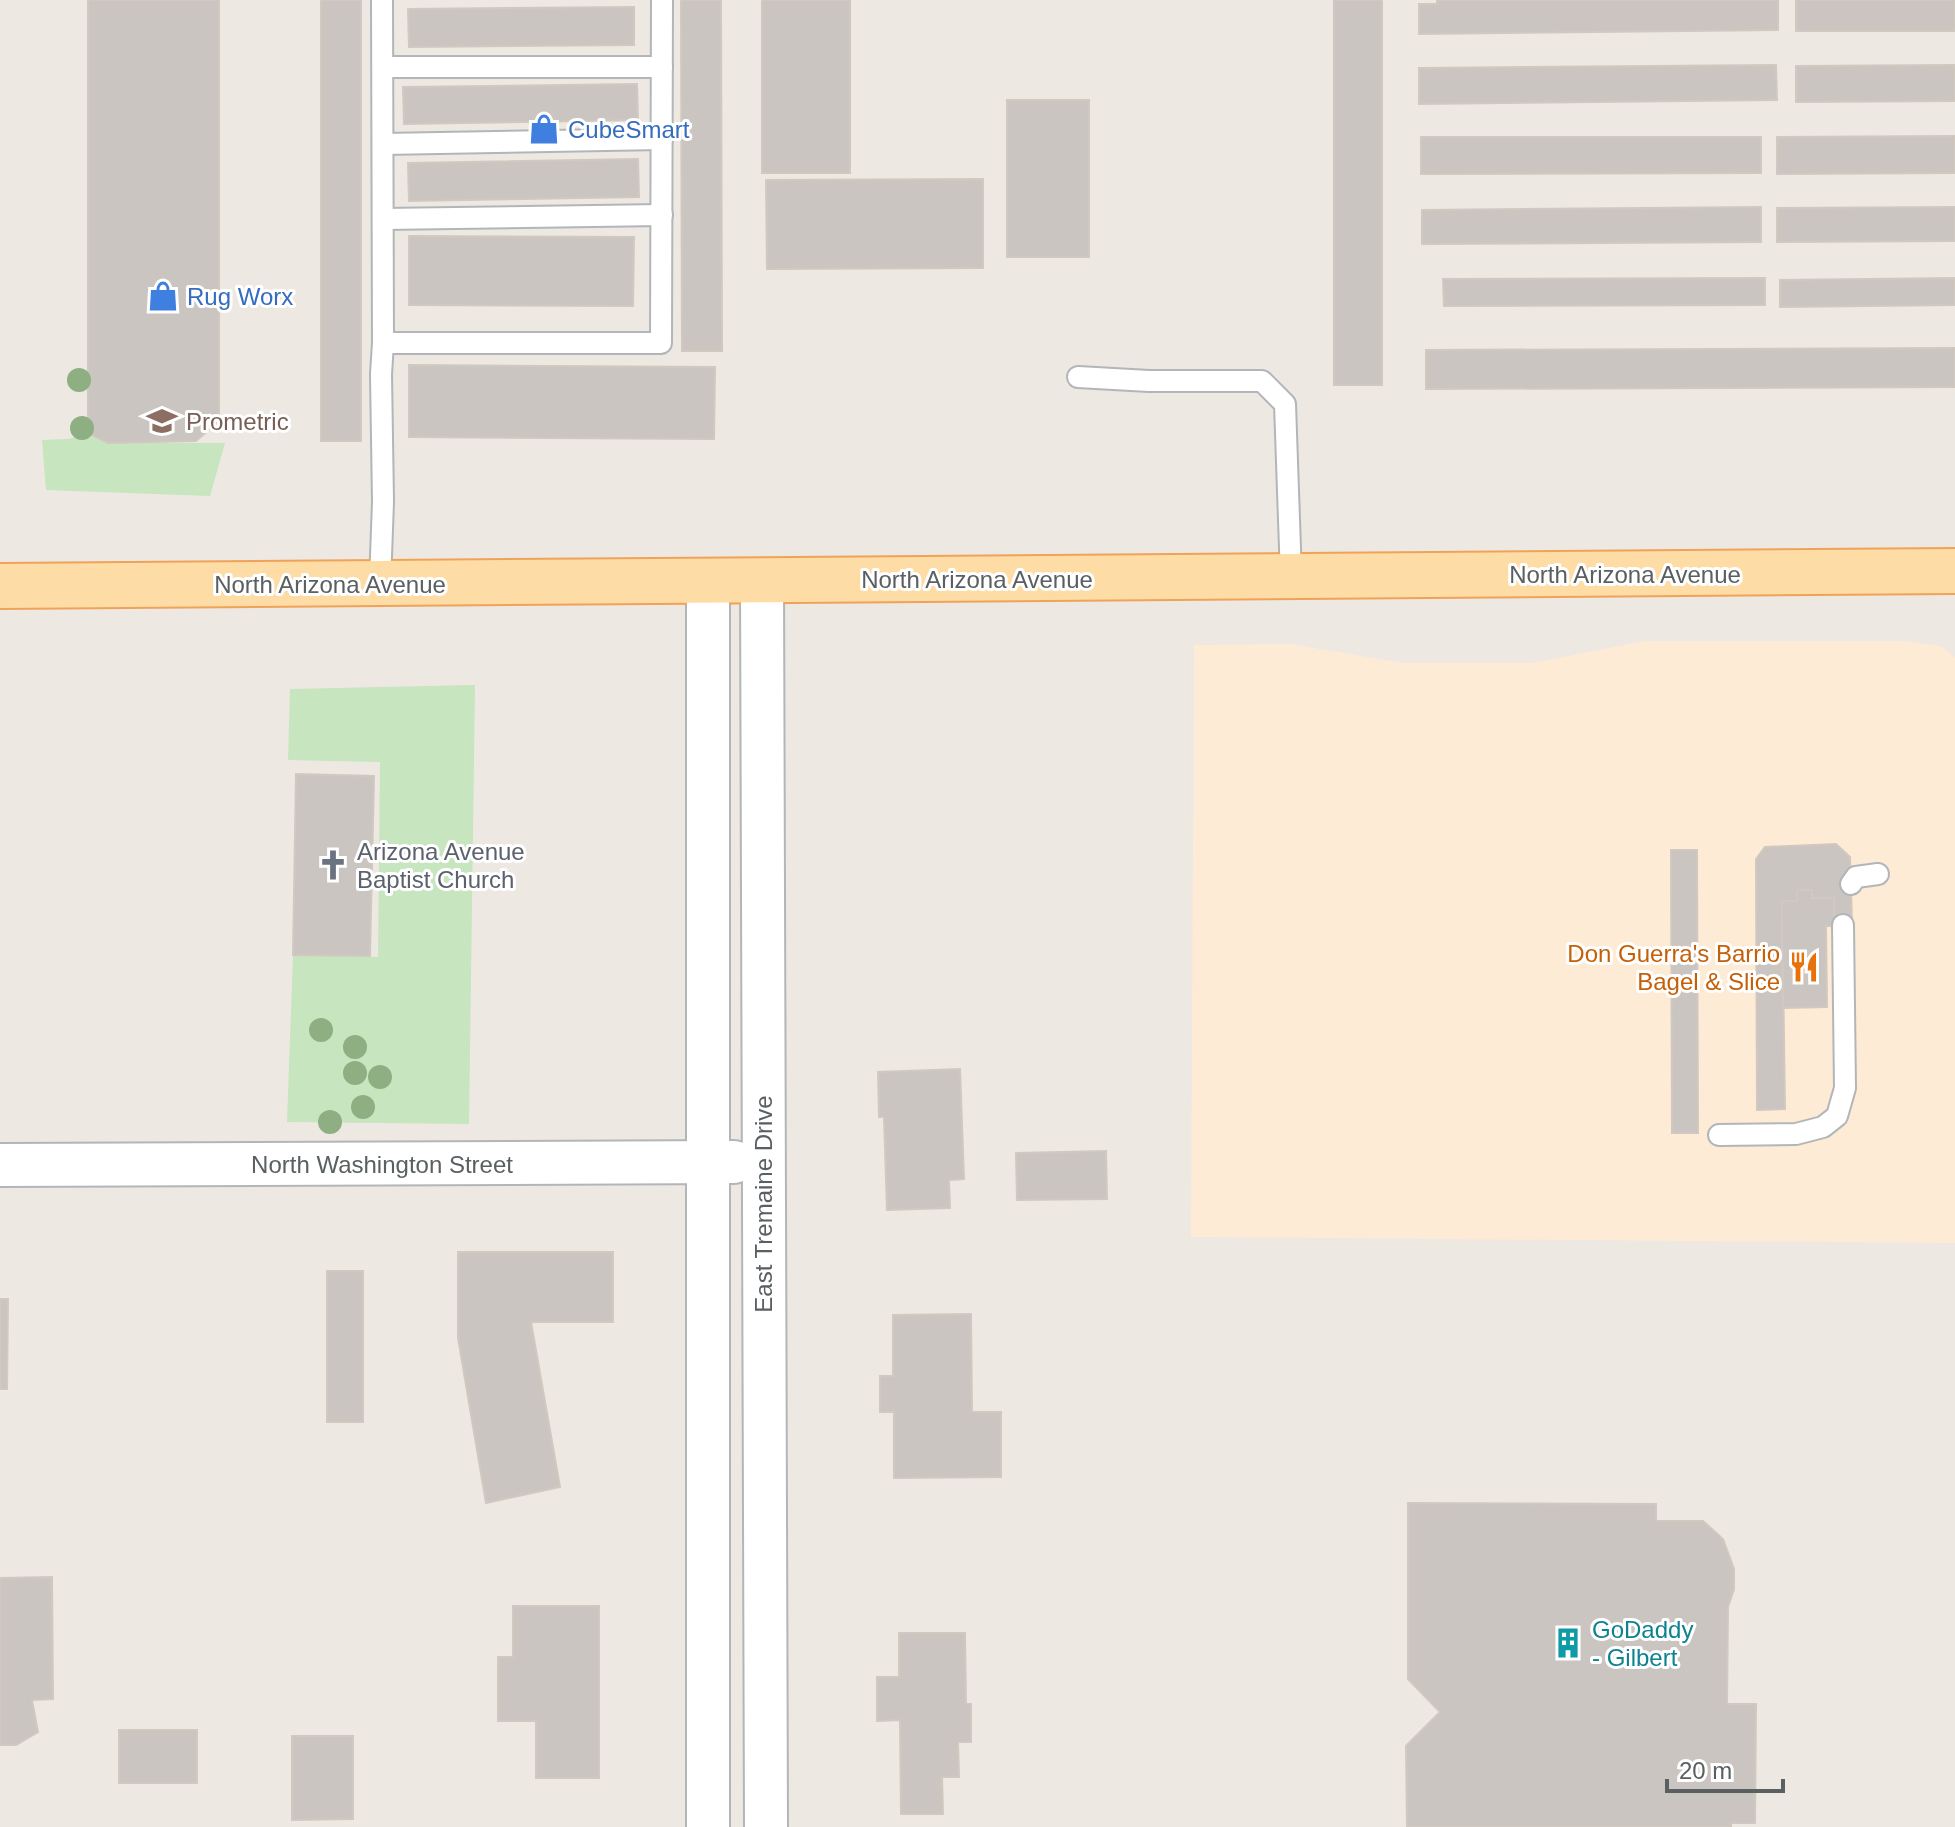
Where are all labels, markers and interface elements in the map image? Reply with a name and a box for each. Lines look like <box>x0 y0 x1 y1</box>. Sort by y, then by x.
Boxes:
shop icon: CubeSmart <box>527 112 561 146</box>
place label: CubeSmart <box>568 116 690 143</box>
shop icon: Rug Worx <box>146 279 180 313</box>
place label: Rug Worx <box>187 283 293 310</box>
school or university icon: Prometric <box>145 404 179 438</box>
place label: Prometric <box>186 408 289 435</box>
street label: North Arizona Avenue <box>1509 561 1741 588</box>
street label: North Arizona Avenue <box>861 566 1093 593</box>
street label: North Arizona Avenue <box>214 571 446 598</box>
place label: Arizona Avenue Baptist Church <box>357 838 525 893</box>
church icon: Arizona Avenue Baptist Church <box>316 848 350 882</box>
place label: Don Guerra's Barrio Bagel & Slice <box>1567 940 1780 995</box>
restaurant icon: Don Guerra's Barrio Bagel & Slice <box>1787 950 1821 984</box>
street label: East Tremaine Drive <box>750 1095 777 1313</box>
street label: North Washington Street <box>251 1151 513 1178</box>
place label: GoDaddy - Gilbert <box>1592 1616 1693 1671</box>
building icon: GoDaddy - Gilbert <box>1551 1626 1585 1660</box>
scale bar <box>1667 1743 1783 1793</box>
text: 20 m <box>1679 1757 1732 1784</box>

